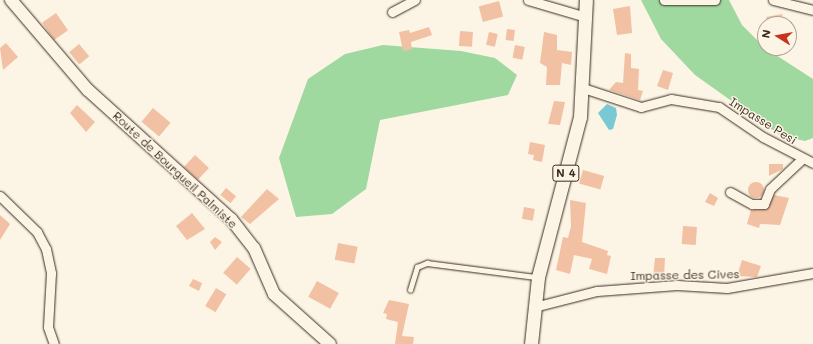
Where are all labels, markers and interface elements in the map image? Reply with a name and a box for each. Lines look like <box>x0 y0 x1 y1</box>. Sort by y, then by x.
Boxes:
north arrow <box>757 16 797 56</box>
text: N <box>758 28 774 39</box>
street label: Impasse Pesi <box>727 95 799 147</box>
street label: Route de Bourgueil Palmiste <box>110 108 240 232</box>
road number: N 4 <box>552 164 580 182</box>
street label: Impasse des Cives <box>630 267 740 283</box>

